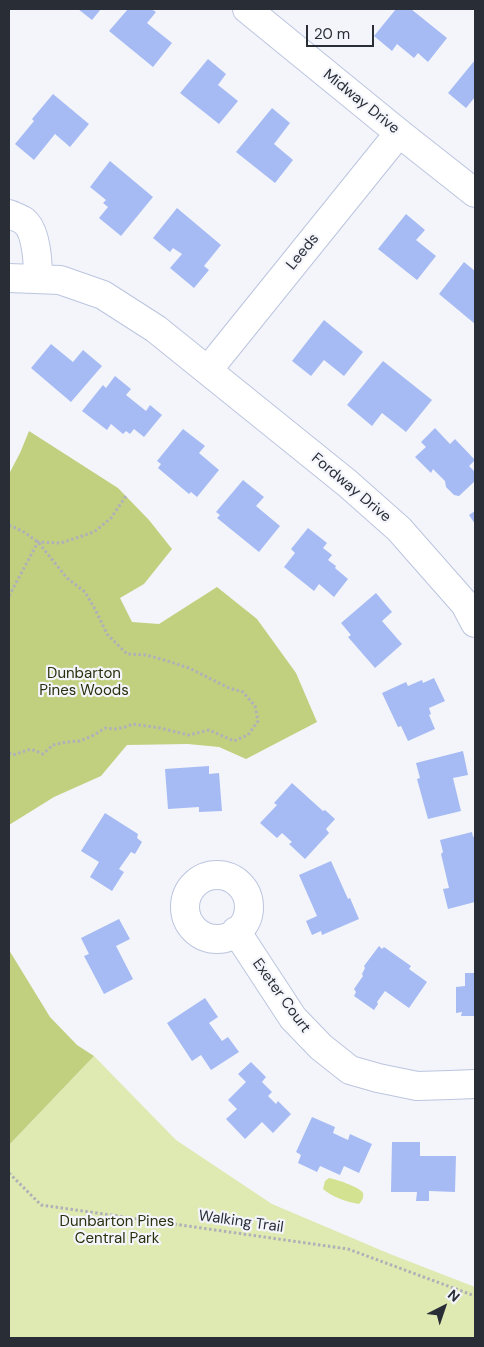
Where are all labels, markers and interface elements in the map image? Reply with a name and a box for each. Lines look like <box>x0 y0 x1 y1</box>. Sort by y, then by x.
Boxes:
scale bar <box>309 15 376 47</box>
text: 20 m <box>314 24 350 44</box>
street label: Midway Drive <box>319 66 403 138</box>
street label: Leeds <box>283 230 323 274</box>
street label: Fordway Drive <box>308 450 394 526</box>
park label: Dunbarton Pines Woods <box>39 665 129 700</box>
street label: Exeter Court <box>248 955 314 1037</box>
street label: Walking Trail <box>197 1207 285 1237</box>
park label: Dunbarton Pines Central Park <box>60 1213 174 1248</box>
north arrow <box>419 1282 469 1332</box>
text: N <box>444 1286 464 1306</box>

